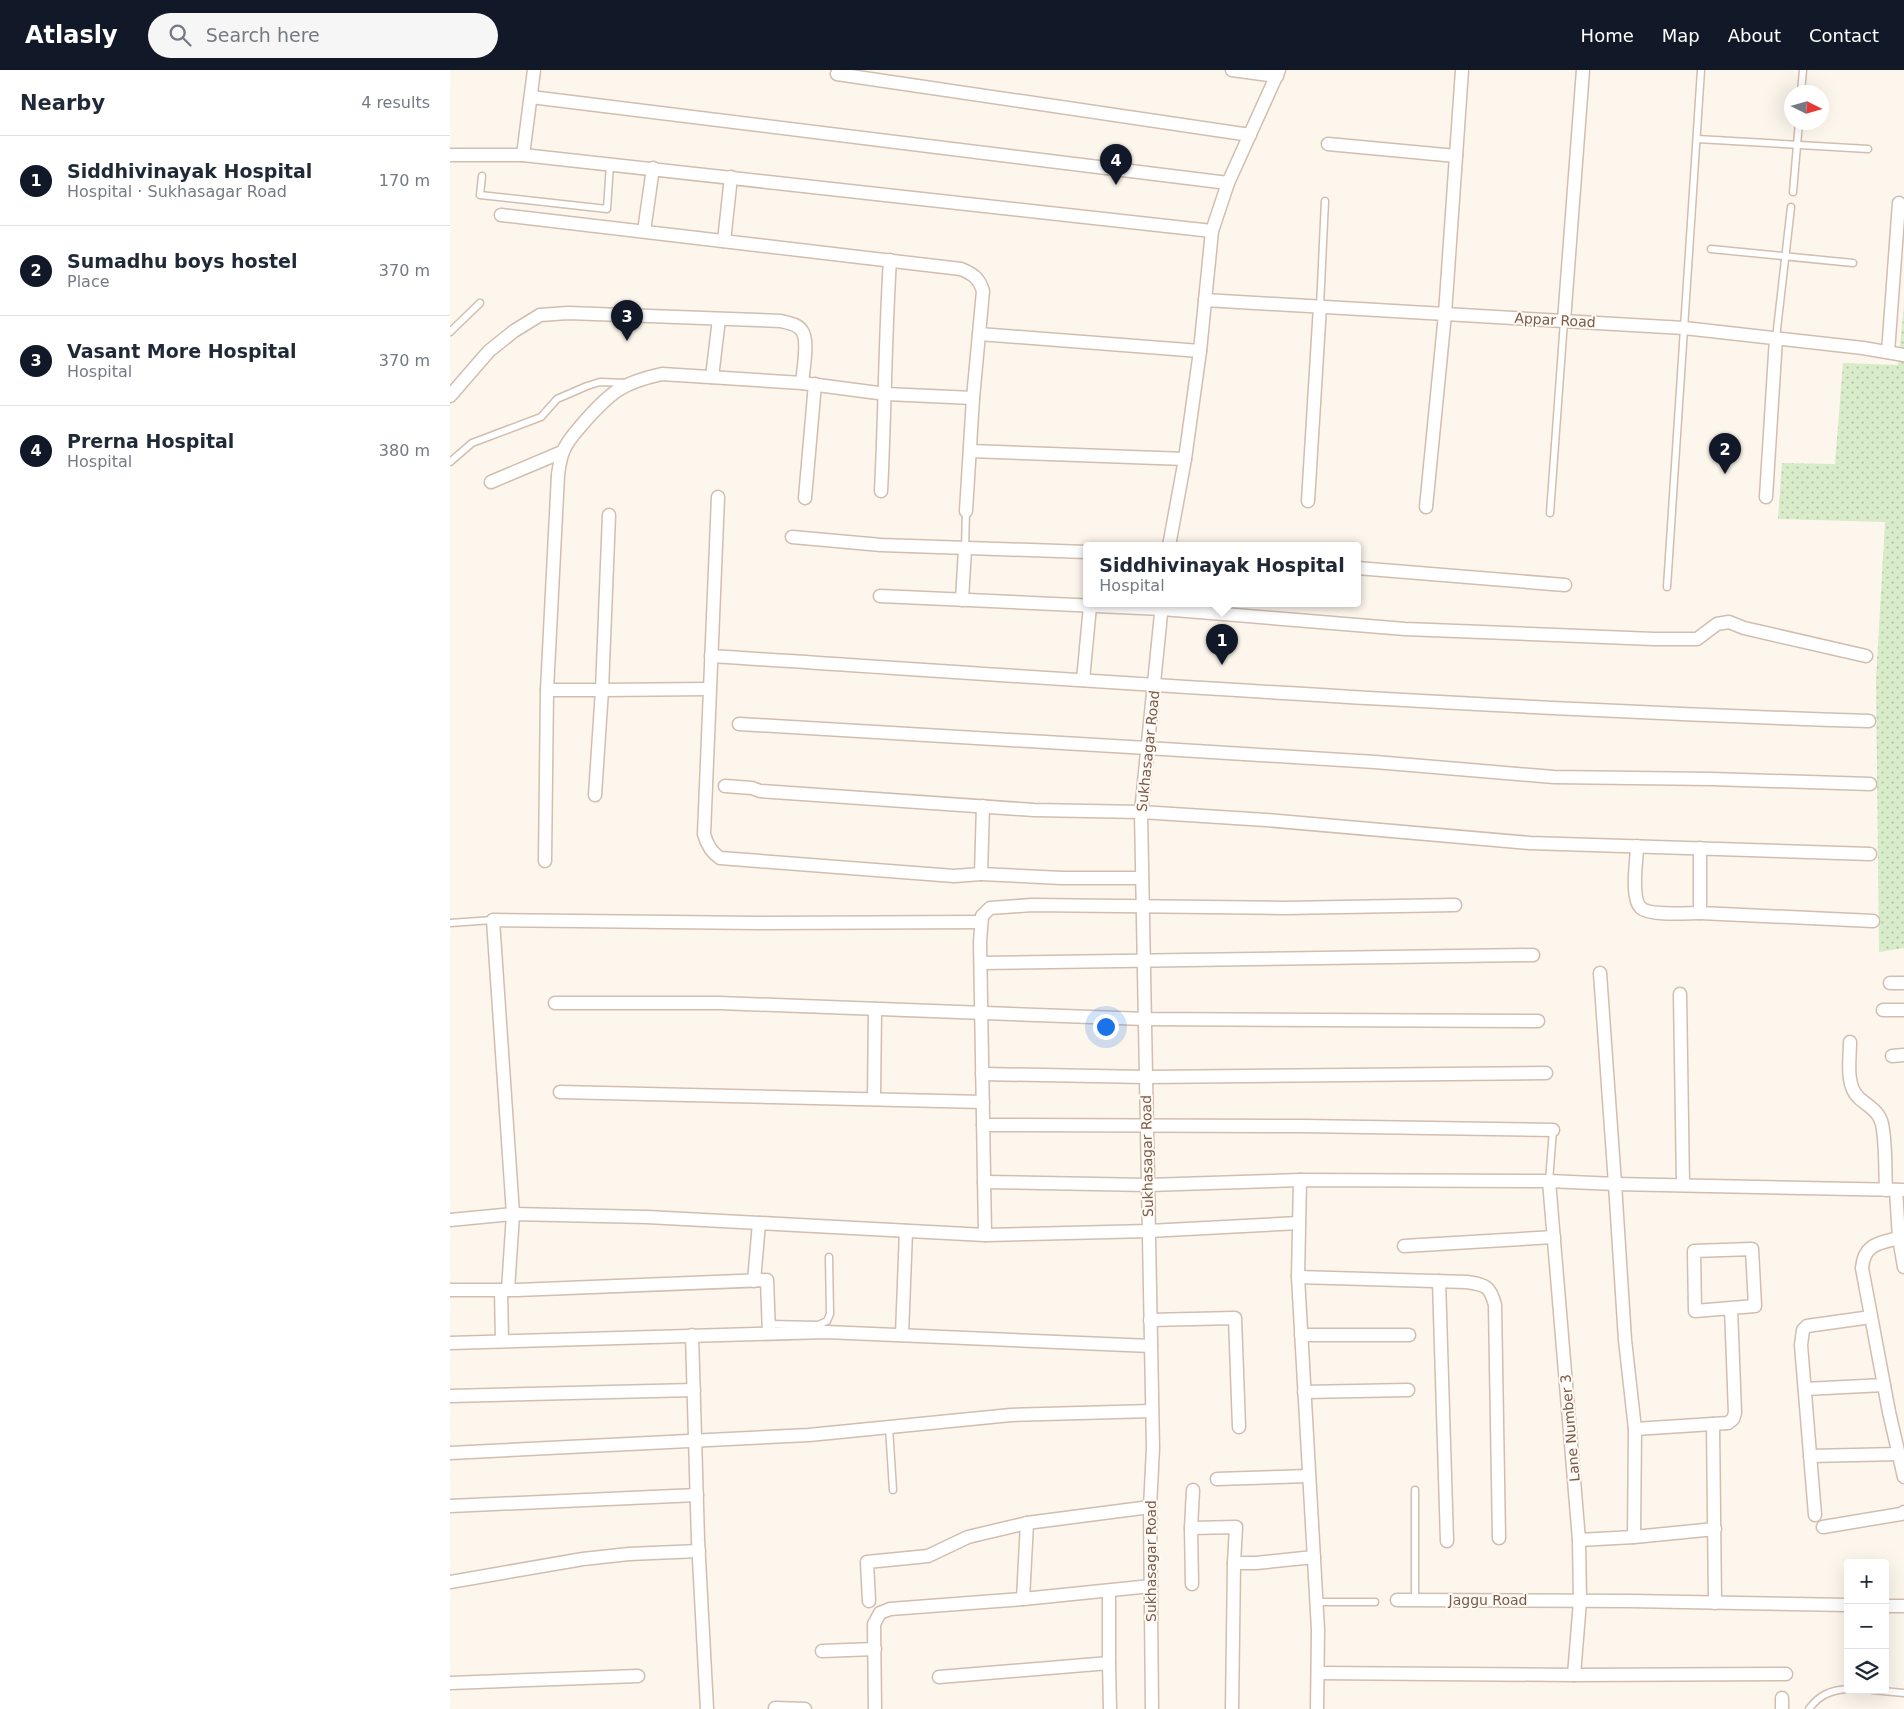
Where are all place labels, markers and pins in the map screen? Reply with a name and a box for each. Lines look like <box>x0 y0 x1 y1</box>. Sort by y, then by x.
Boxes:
pin: 4 <box>1100 144 1132 185</box>
pin: 3 <box>611 300 643 341</box>
pin: 2 <box>1709 433 1741 474</box>
pin: 1 <box>1206 624 1238 665</box>

